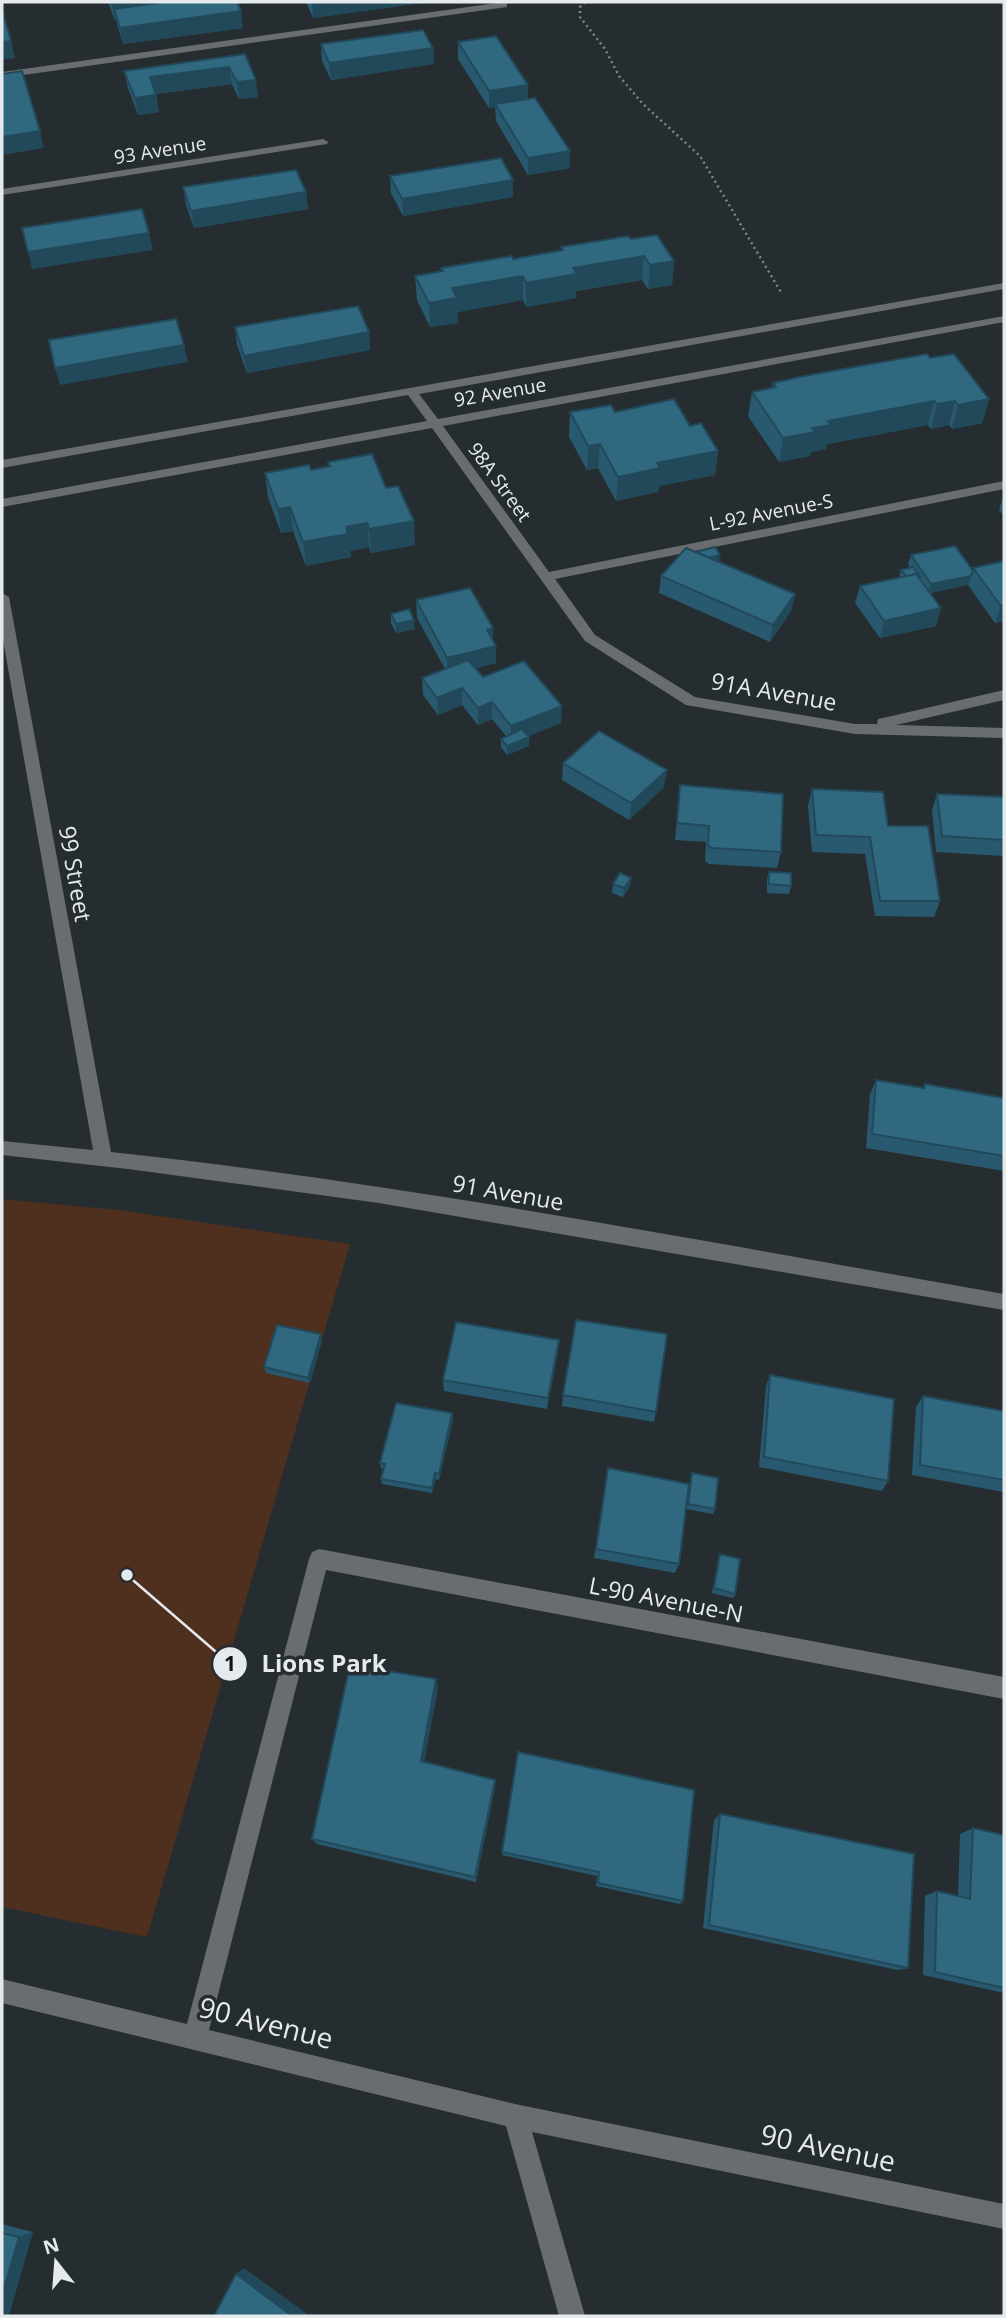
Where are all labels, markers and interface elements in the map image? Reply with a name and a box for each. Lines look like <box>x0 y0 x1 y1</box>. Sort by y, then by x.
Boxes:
street label: 93 Avenue <box>112 130 208 170</box>
street label: 92 Avenue <box>452 371 548 413</box>
street label: 98A Street <box>463 437 538 527</box>
street label: L-92 Avenue-S <box>707 487 835 537</box>
street label: 91A Avenue <box>709 664 839 718</box>
street label: 99 Street <box>52 824 100 924</box>
street label: 91 Avenue <box>450 1167 566 1218</box>
street label: L-90 Avenue-N <box>586 1568 746 1630</box>
callout: Lions Park <box>212 1641 400 1686</box>
text: Lions Park <box>261 1646 387 1679</box>
text: 1 <box>224 1649 236 1677</box>
street label: 90 Avenue <box>195 1987 337 2057</box>
street label: 90 Avenue <box>757 2114 899 2180</box>
north arrow <box>21 2227 91 2297</box>
text: N <box>40 2231 62 2260</box>

